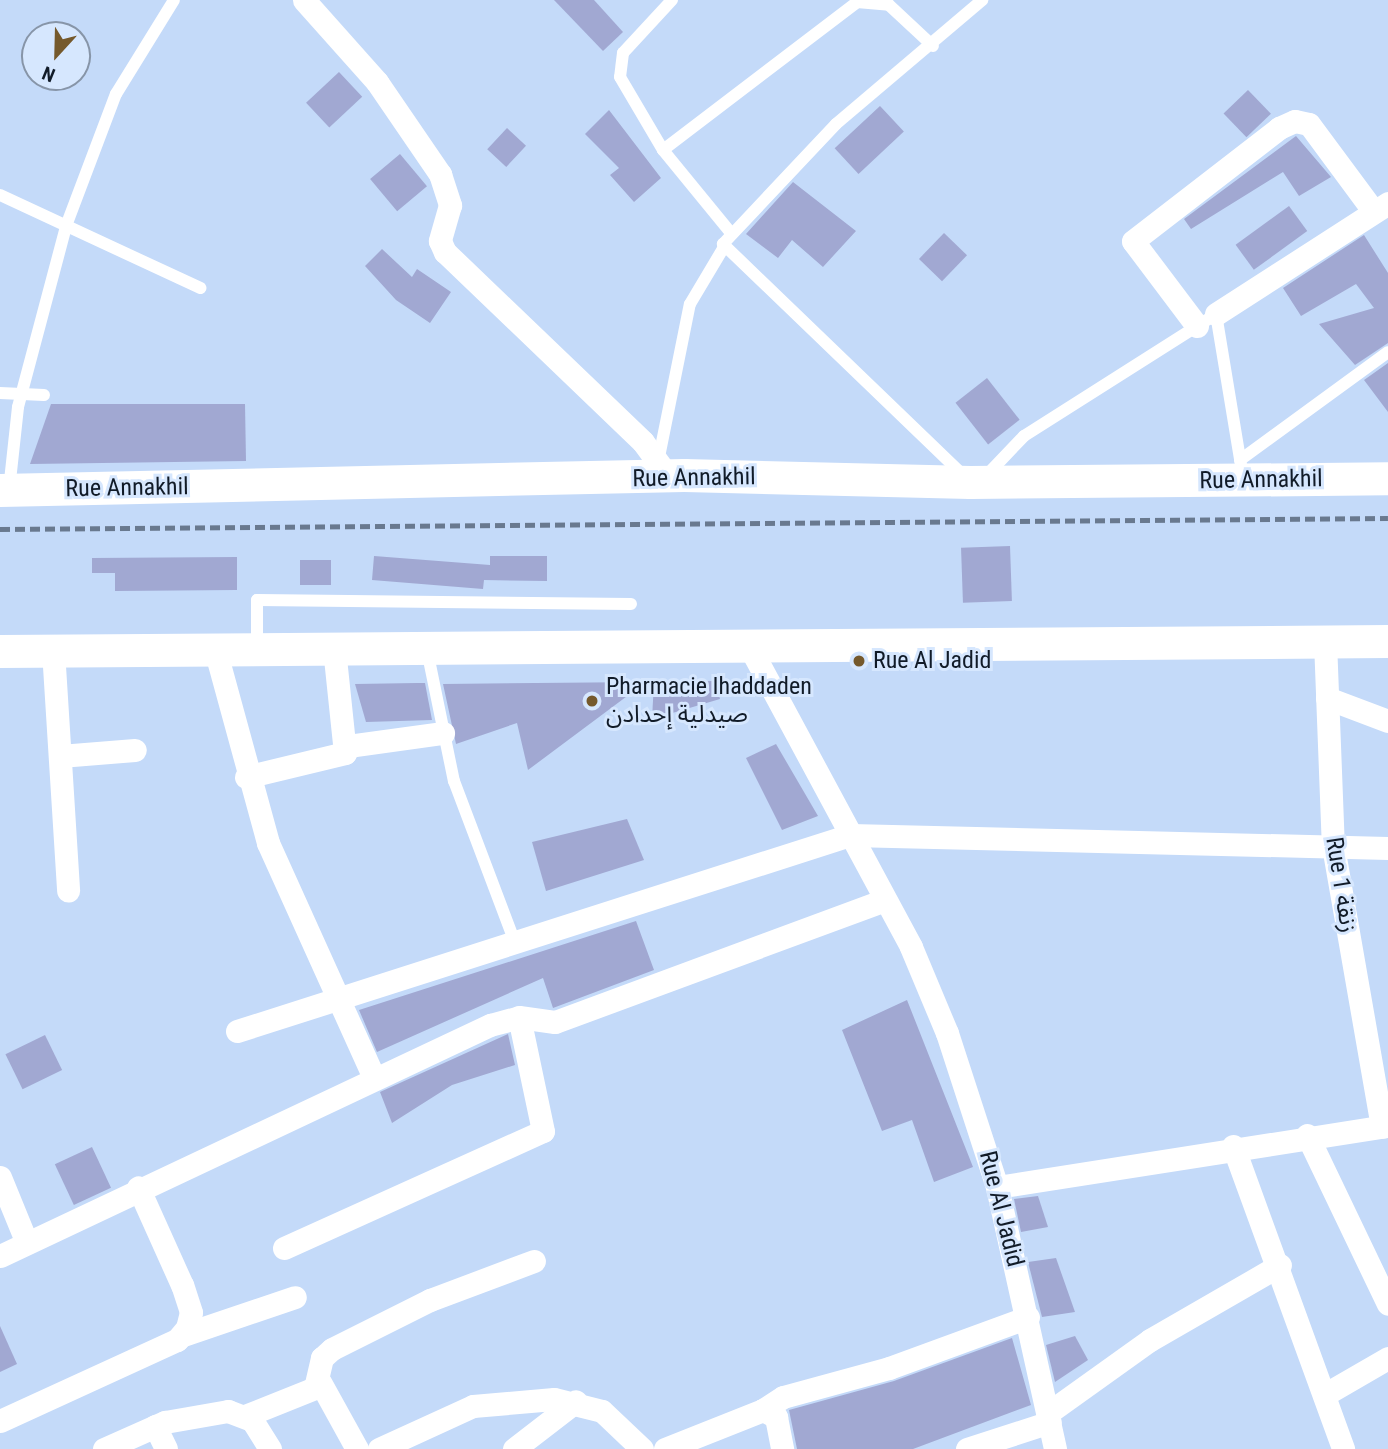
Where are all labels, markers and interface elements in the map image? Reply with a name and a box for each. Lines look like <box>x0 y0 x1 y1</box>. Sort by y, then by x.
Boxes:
north arrow <box>21 21 91 91</box>
text: N <box>39 61 58 87</box>
street label: Rue Annakhil <box>632 463 756 493</box>
street label: Rue Annakhil <box>1199 465 1323 495</box>
street label: Rue Annakhil <box>65 473 189 503</box>
place label: Rue Al Jadid <box>873 647 991 675</box>
marker: Rue Al Jadid <box>851 653 867 669</box>
place label: Pharmacie Ihaddaden صيدلية إحدادن <box>606 673 812 729</box>
marker: Pharmacie Ihaddaden صيدلية إحدادن <box>584 693 600 709</box>
street label: Rue 1 زنقة <box>1319 835 1363 935</box>
street label: Rue Al Jadid <box>973 1148 1029 1270</box>

